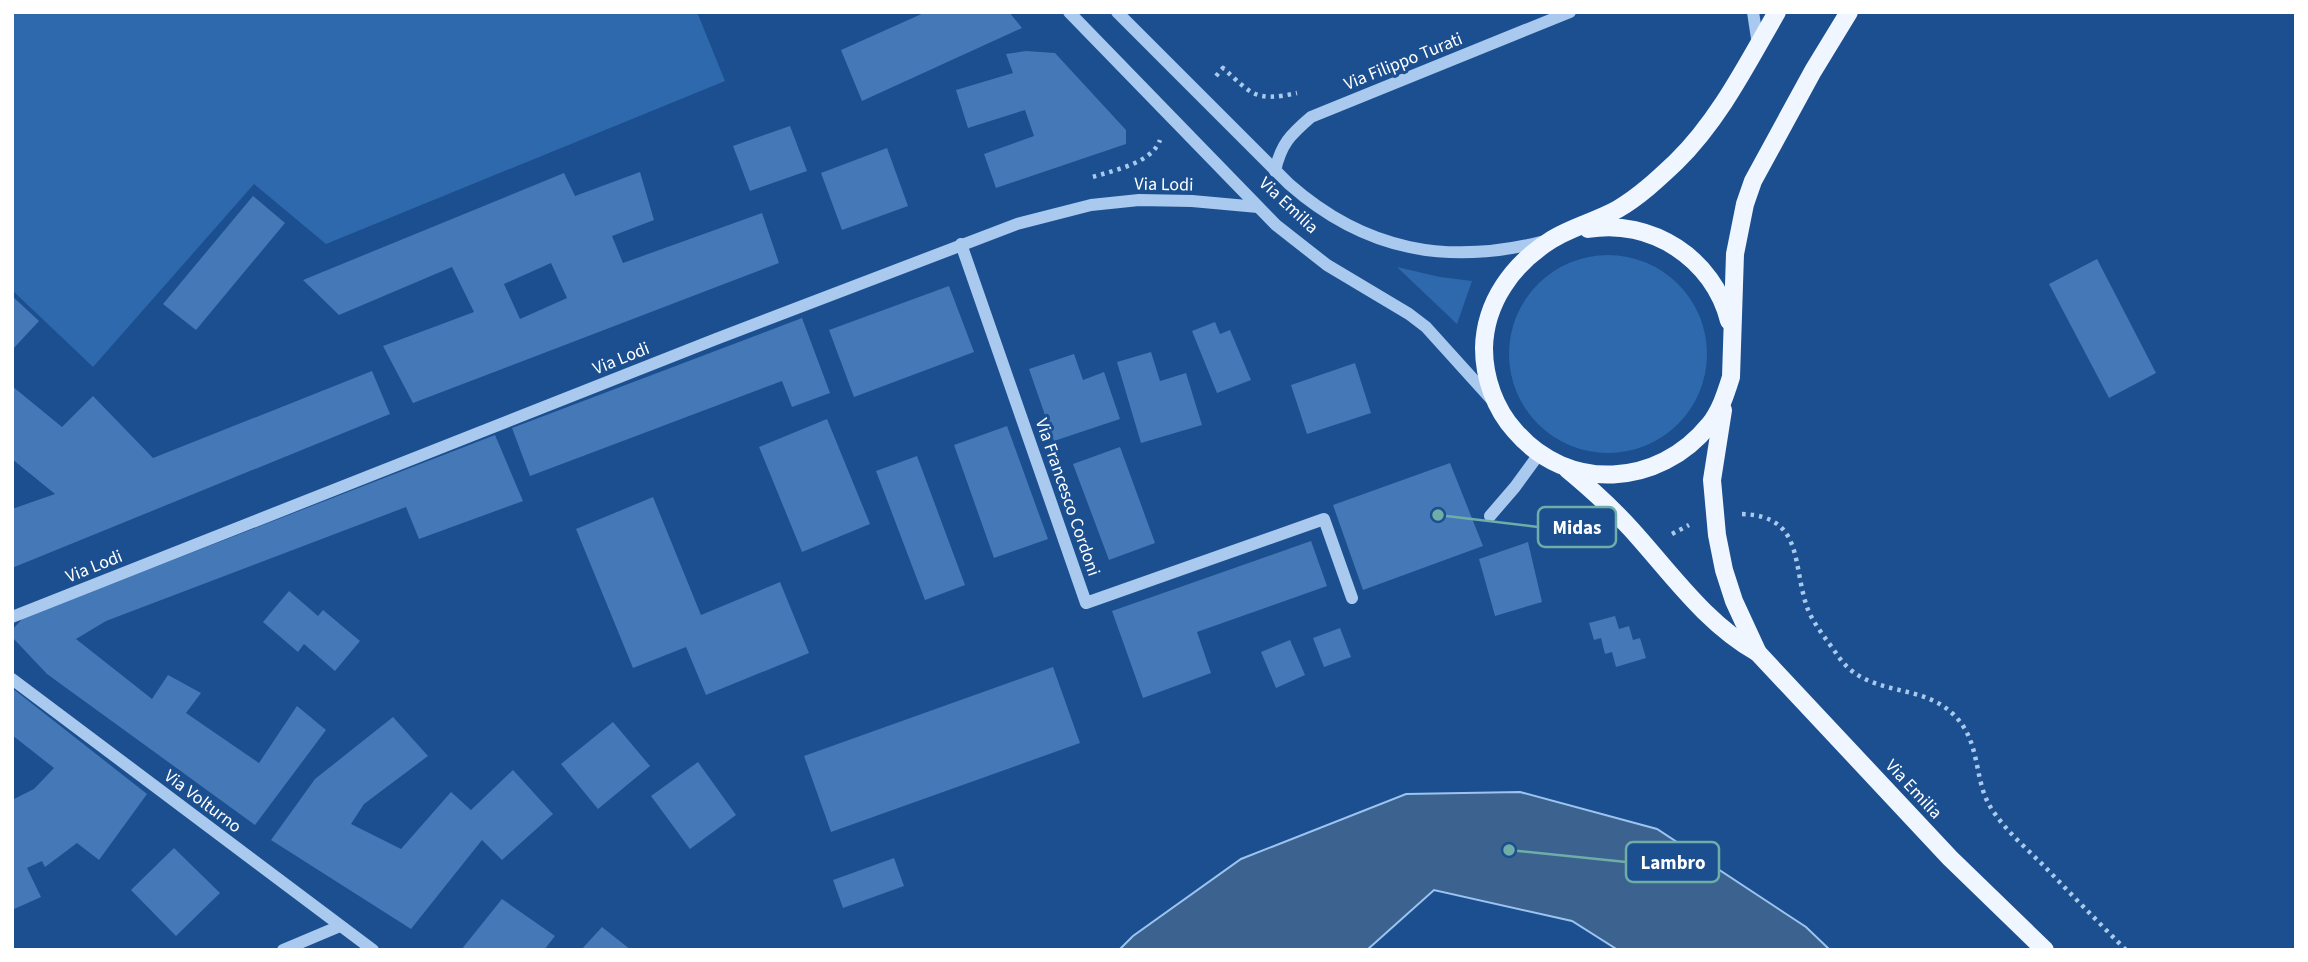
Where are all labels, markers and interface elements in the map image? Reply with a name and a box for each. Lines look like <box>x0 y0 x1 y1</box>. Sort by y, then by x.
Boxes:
street label: Via Filippo Turati <box>1340 26 1466 97</box>
street label: Via Lodi <box>1134 171 1194 198</box>
street label: Via Emilia <box>1253 171 1324 240</box>
street label: Via Lodi <box>589 336 653 381</box>
street label: Via Francesco Cordoni <box>1029 415 1106 579</box>
callout: Midas <box>1538 507 1616 547</box>
text: Midas <box>1552 515 1602 542</box>
street label: Via Lodi <box>62 544 126 589</box>
street label: Via Emilia <box>1879 754 1948 825</box>
street label: Via Volturno <box>159 764 247 839</box>
callout: Lambro <box>1626 842 1719 882</box>
text: Lambro <box>1641 850 1705 877</box>

